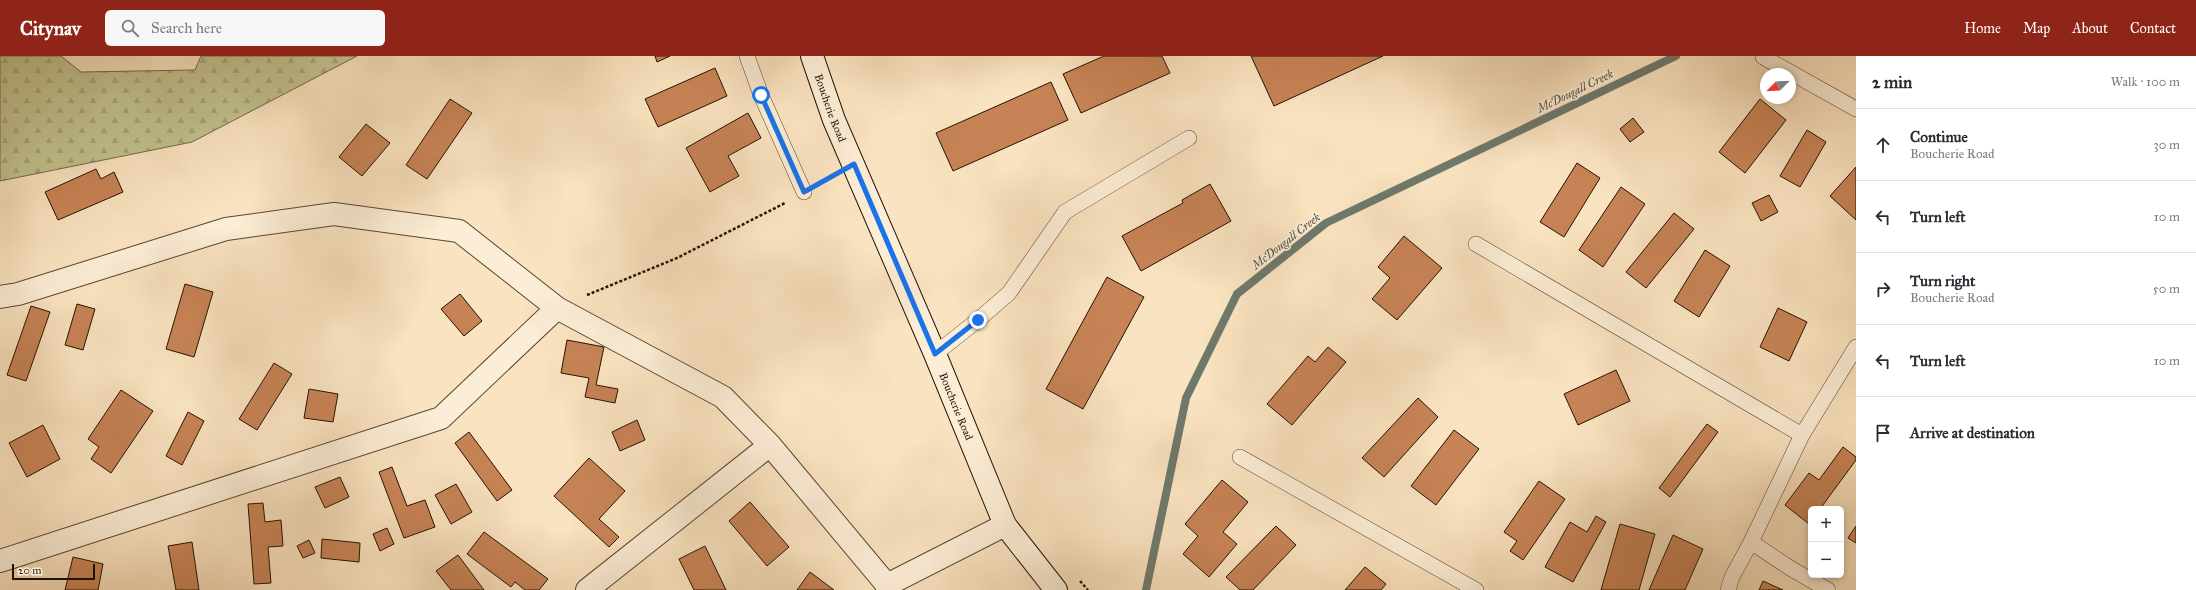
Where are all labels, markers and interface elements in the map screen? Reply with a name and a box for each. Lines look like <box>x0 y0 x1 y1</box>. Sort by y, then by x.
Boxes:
search box <box>105 10 385 46</box>
text: Citynav <box>20 17 81 40</box>
icon: search <box>119 17 141 39</box>
text: Search here <box>151 19 222 37</box>
text: Home <box>1964 20 2001 37</box>
text: Map <box>2023 20 2050 37</box>
text: About <box>2072 20 2108 37</box>
text: Contact <box>2130 20 2176 37</box>
water label: McDougall Creek <box>1534 66 1616 116</box>
north arrow <box>1760 68 1796 104</box>
street label: Boucherie Road <box>812 72 849 144</box>
text: 2 min <box>1872 72 1912 93</box>
text: Walk · 100 m <box>2111 74 2180 90</box>
route start <box>752 86 770 104</box>
text: Continue <box>1910 128 1968 146</box>
icon: ahead <box>1872 134 1894 156</box>
text: 30 m <box>2154 137 2180 153</box>
text: Boucherie Road <box>1910 146 1995 162</box>
icon: left <box>1872 206 1894 228</box>
text: Turn left <box>1910 208 1966 226</box>
text: 10 m <box>2154 209 2180 225</box>
water label: McDougall Creek <box>1248 210 1323 273</box>
text: Turn right <box>1910 272 1975 290</box>
icon: right <box>1872 278 1894 300</box>
text: 50 m <box>2153 281 2180 297</box>
text: Boucherie Road <box>1910 290 1995 306</box>
route end <box>969 311 987 329</box>
icon: left <box>1872 350 1894 372</box>
text: Turn left <box>1910 352 1966 370</box>
text: 10 m <box>2154 353 2180 369</box>
street label: Boucherie Road <box>936 371 976 442</box>
icon: arrive <box>1872 422 1894 444</box>
text: Arrive at destination <box>1910 424 2035 442</box>
map controls <box>1808 506 1844 578</box>
button: + <box>1808 506 1844 542</box>
button: − <box>1808 542 1844 578</box>
scale bar <box>12 562 95 581</box>
text: 20 m <box>18 564 41 577</box>

